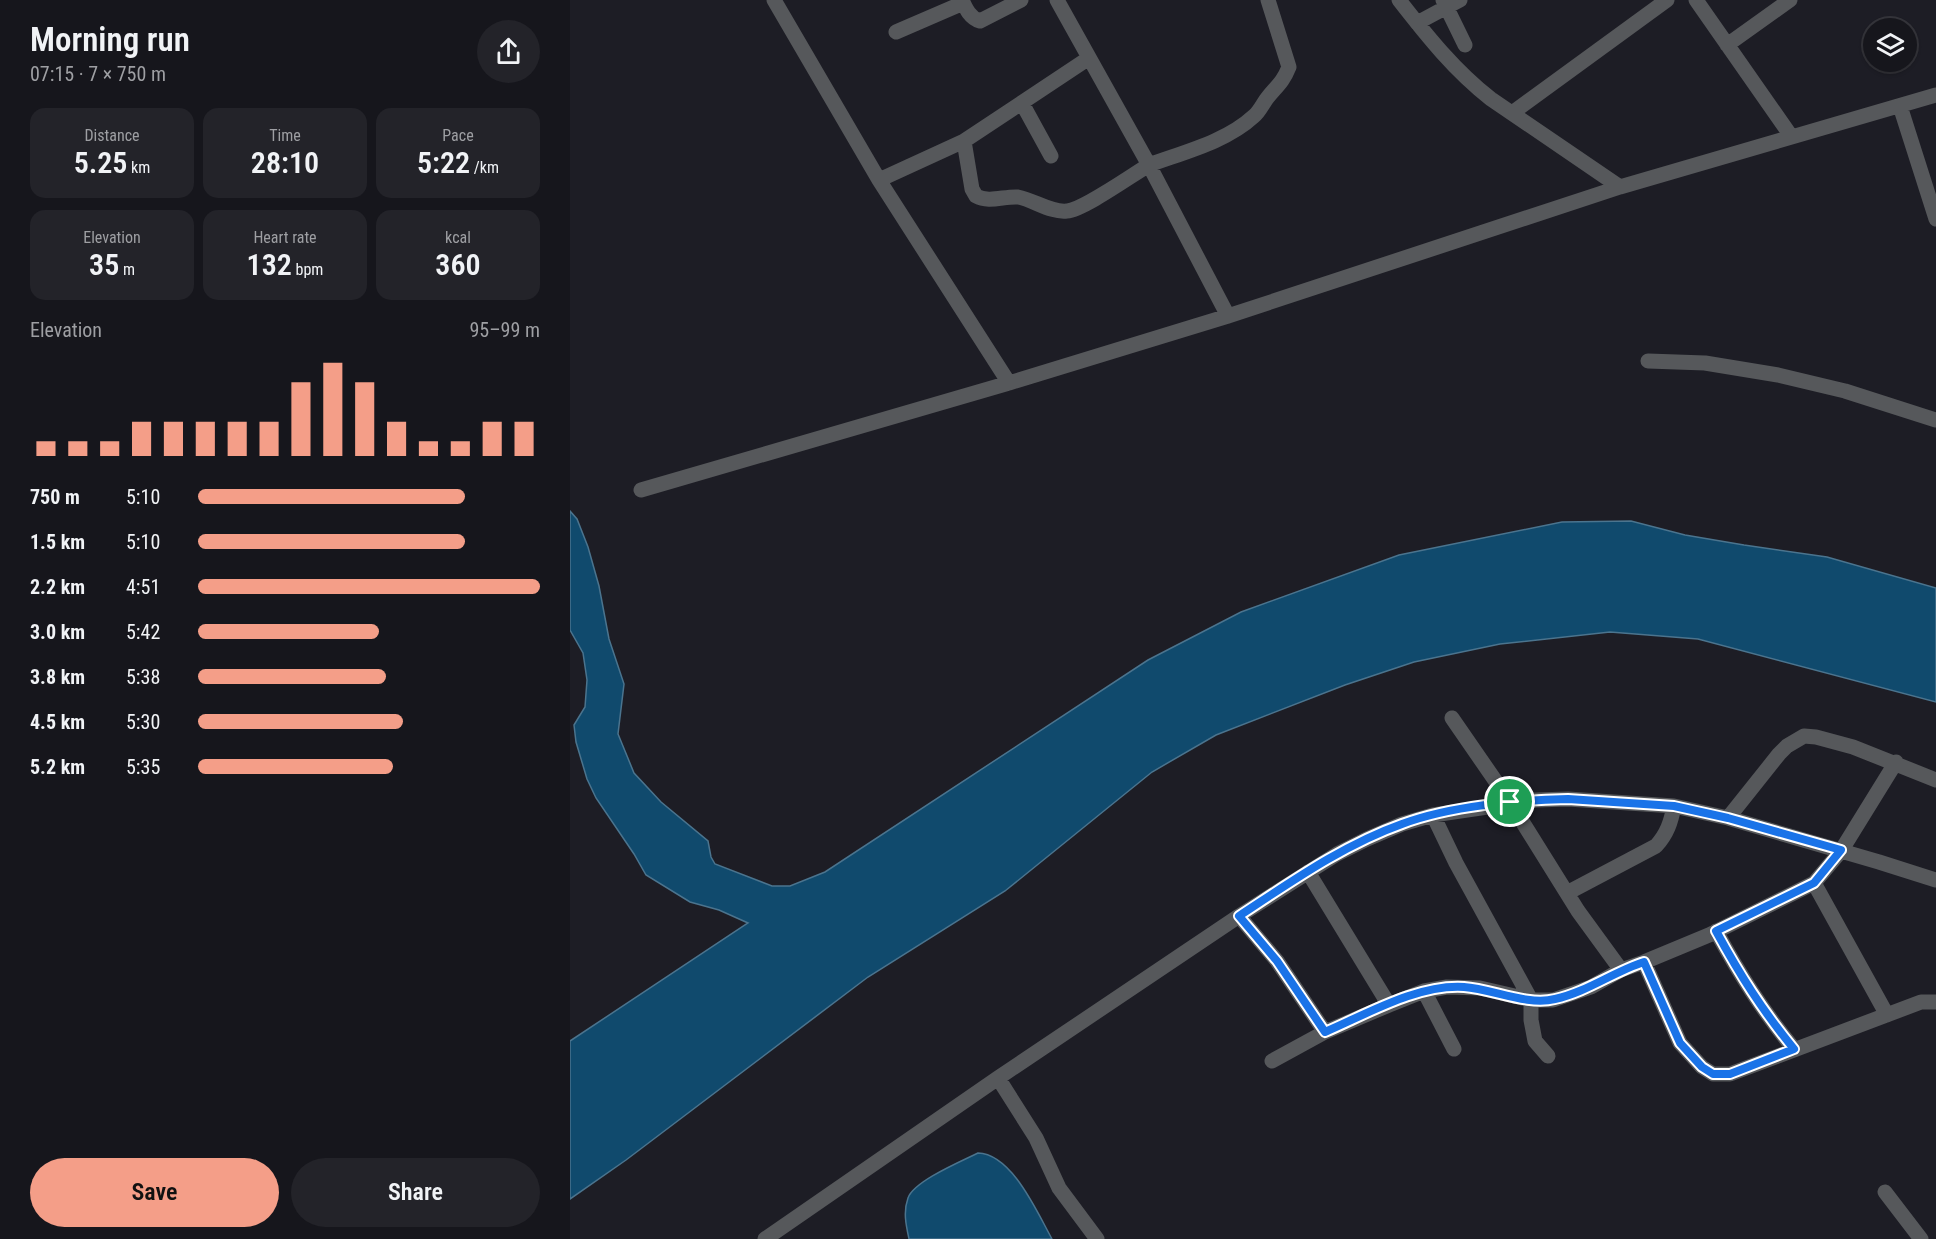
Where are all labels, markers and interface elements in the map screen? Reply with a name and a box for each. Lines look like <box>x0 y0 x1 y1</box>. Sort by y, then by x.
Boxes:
map controls <box>1863 18 1917 72</box>
button: layers <box>1863 18 1917 72</box>
text: Morning run <box>30 20 190 59</box>
button: share <box>477 20 540 83</box>
text: 07:15 · 7 × 750 m <box>30 62 166 86</box>
text: Distance <box>84 126 140 145</box>
text: Time <box>269 126 301 145</box>
text: Pace <box>442 126 474 145</box>
text: 5.25 <box>74 145 127 180</box>
text: 28:10 <box>251 145 319 180</box>
text: 5:22 <box>417 145 470 180</box>
text: km <box>127 158 150 177</box>
text: /km <box>470 158 499 177</box>
text: Elevation <box>83 228 141 247</box>
text: Heart rate <box>253 228 317 247</box>
text: kcal <box>445 228 471 247</box>
text: 35 <box>89 247 119 282</box>
text: 132 <box>247 247 292 282</box>
text: 360 <box>435 247 481 282</box>
text: m <box>119 260 135 279</box>
text: bpm <box>292 260 323 279</box>
text: Elevation <box>30 318 102 342</box>
text: 95–99 m <box>469 318 540 342</box>
text: 750 m <box>30 485 80 509</box>
text: 5:10 <box>126 485 160 509</box>
text: 1.5 km <box>30 530 85 554</box>
text: 5:10 <box>126 530 160 554</box>
text: 2.2 km <box>30 575 85 599</box>
text: 4:51 <box>126 575 160 599</box>
text: 3.0 km <box>30 620 85 644</box>
text: 5:42 <box>126 620 160 644</box>
text: 3.8 km <box>30 665 85 689</box>
text: 5:38 <box>126 665 160 689</box>
text: 4.5 km <box>30 710 85 734</box>
text: 5:30 <box>126 710 160 734</box>
text: 5.2 km <box>30 755 85 779</box>
text: 5:35 <box>126 755 160 779</box>
pin <box>1484 776 1535 827</box>
icon: arrive <box>1493 785 1526 818</box>
button: Save <box>30 1158 279 1227</box>
button: Share <box>291 1158 540 1227</box>

